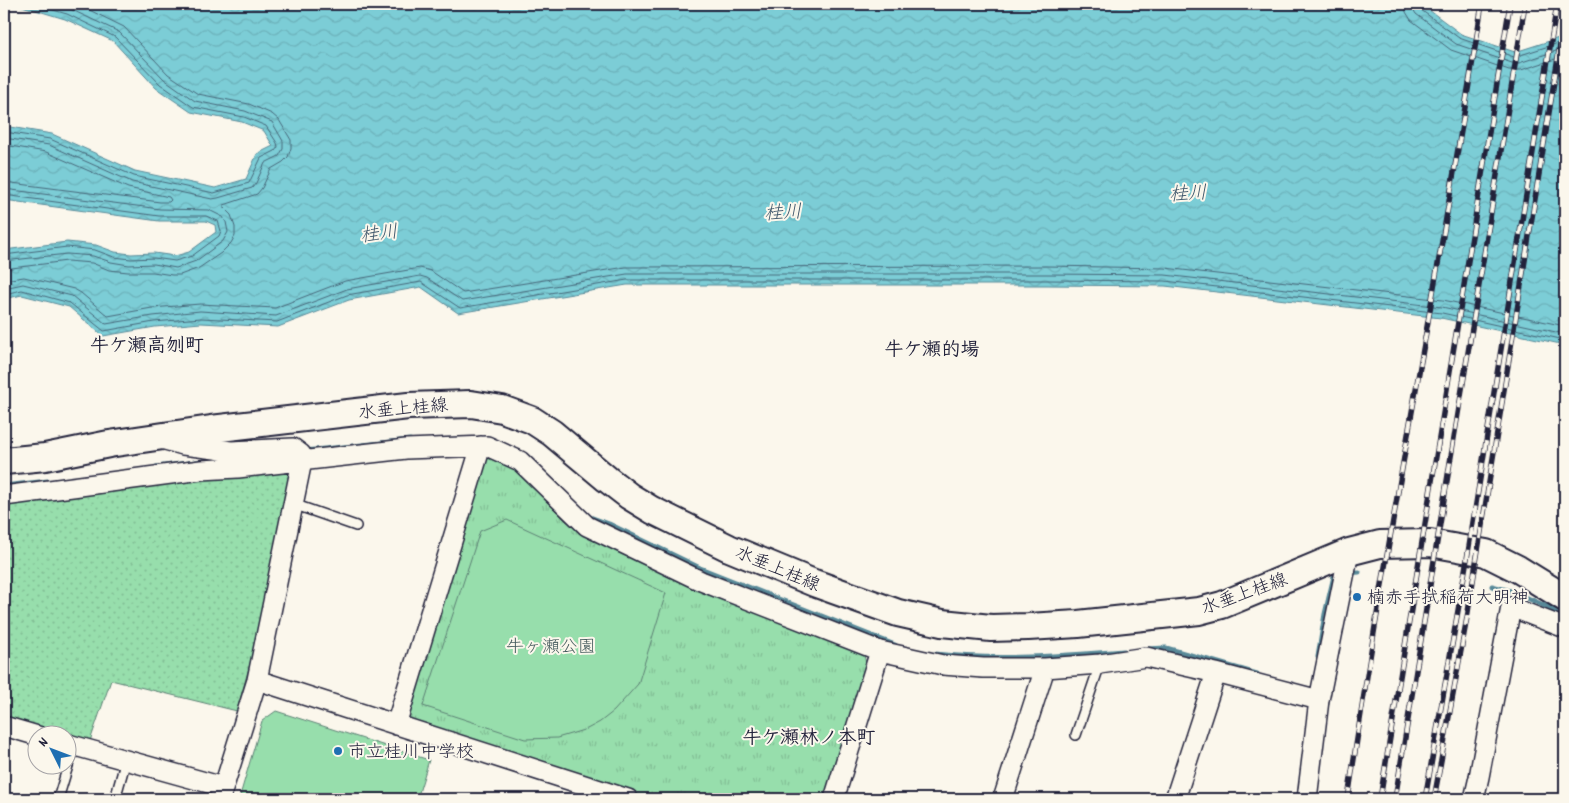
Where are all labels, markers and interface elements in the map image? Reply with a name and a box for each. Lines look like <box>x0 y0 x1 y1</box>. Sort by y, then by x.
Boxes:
water label: 桂川 <box>1168 181 1208 210</box>
water label: 桂川 <box>763 200 803 229</box>
water label: 桂川 <box>359 220 400 251</box>
district label: 牛ケ瀬高刎町 <box>90 334 204 361</box>
district label: 牛ケ瀬的場 <box>884 338 980 365</box>
street label: 水垂上桂線 <box>357 394 449 427</box>
street label: 水垂上桂線 <box>731 541 823 599</box>
street label: 水垂上桂線 <box>1198 568 1291 622</box>
place label: 楠赤手拭稲荷大明神 <box>1367 587 1529 612</box>
marker: 楠赤手拭稲荷大明神 <box>1351 591 1363 603</box>
park label: 牛ヶ瀬公園 <box>506 636 596 661</box>
north arrow <box>28 726 78 776</box>
district label: 牛ケ瀬林ノ本町 <box>742 726 876 753</box>
text: N <box>34 733 54 752</box>
place label: 市立桂川中学校 <box>348 741 474 766</box>
marker: 市立桂川中学校 <box>332 745 344 757</box>

